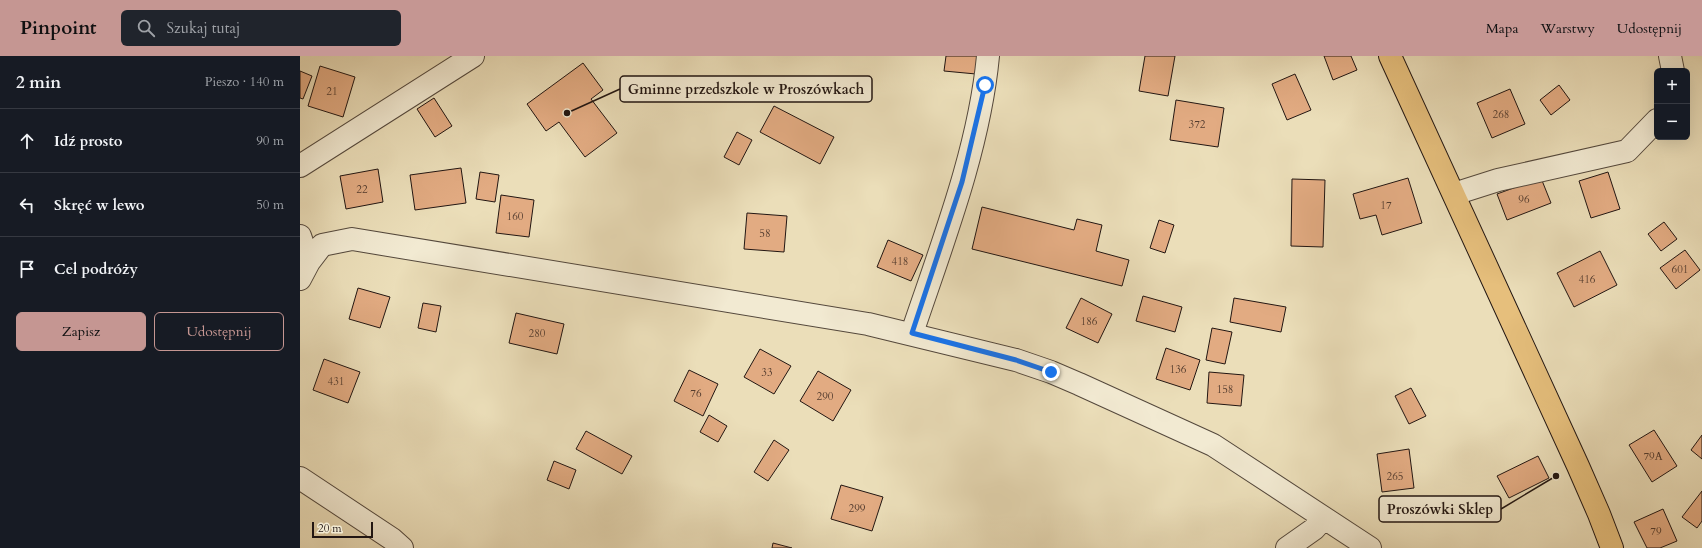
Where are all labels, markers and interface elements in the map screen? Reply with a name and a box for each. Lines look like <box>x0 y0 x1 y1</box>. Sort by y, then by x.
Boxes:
search box <box>121 10 401 46</box>
text: Pinpoint <box>20 15 97 41</box>
icon: search <box>135 17 157 39</box>
text: Szukaj tutaj <box>167 18 240 38</box>
text: Mapa <box>1486 19 1518 38</box>
text: Warstwy <box>1540 19 1595 38</box>
text: Udostępnij <box>1617 19 1682 38</box>
map controls <box>1654 68 1690 140</box>
button: + <box>1654 68 1690 104</box>
text: 2 min <box>16 71 61 94</box>
text: Pieszo · 140 m <box>205 73 284 91</box>
callout: Gminne przedszkole w Proszówkach <box>620 76 872 102</box>
route start <box>976 76 994 94</box>
text: Gminne przedszkole w Proszówkach <box>628 80 864 99</box>
house number: 21 <box>326 84 338 99</box>
button: − <box>1654 104 1690 140</box>
house number: 268 <box>1493 107 1509 122</box>
house number: 372 <box>1189 117 1206 132</box>
icon: ahead <box>16 130 38 152</box>
text: Idź prosto <box>54 131 122 151</box>
text: 90 m <box>256 132 284 150</box>
house number: 22 <box>356 182 368 197</box>
house number: 96 <box>1518 192 1530 207</box>
icon: left <box>16 194 38 216</box>
text: Skręć w lewo <box>54 195 144 215</box>
text: 50 m <box>256 196 284 214</box>
house number: 17 <box>1380 198 1392 213</box>
house number: 160 <box>507 209 524 224</box>
house number: 58 <box>759 226 771 241</box>
house number: 418 <box>892 254 908 269</box>
icon: arrive <box>16 258 38 280</box>
text: Cel podróży <box>54 259 138 279</box>
house number: 601 <box>1672 262 1688 277</box>
house number: 416 <box>1579 272 1596 287</box>
button: Zapisz <box>16 312 146 351</box>
button: Udostępnij <box>154 312 284 351</box>
house number: 186 <box>1081 314 1098 329</box>
house number: 280 <box>529 326 546 341</box>
house number: 136 <box>1170 362 1187 377</box>
route end <box>1042 363 1060 381</box>
house number: 33 <box>761 365 773 380</box>
house number: 431 <box>328 374 344 389</box>
house number: 158 <box>1217 382 1233 397</box>
house number: 76 <box>690 386 702 401</box>
house number: 290 <box>817 389 834 404</box>
house number: 79A <box>1643 449 1663 464</box>
house number: 265 <box>1387 469 1403 484</box>
callout: Proszówki Sklep <box>1379 496 1501 522</box>
text: Proszówki Sklep <box>1387 500 1493 519</box>
house number: 299 <box>849 501 866 516</box>
scale bar <box>312 520 373 539</box>
text: 20 m <box>318 521 342 536</box>
house number: 79 <box>1650 524 1662 539</box>

